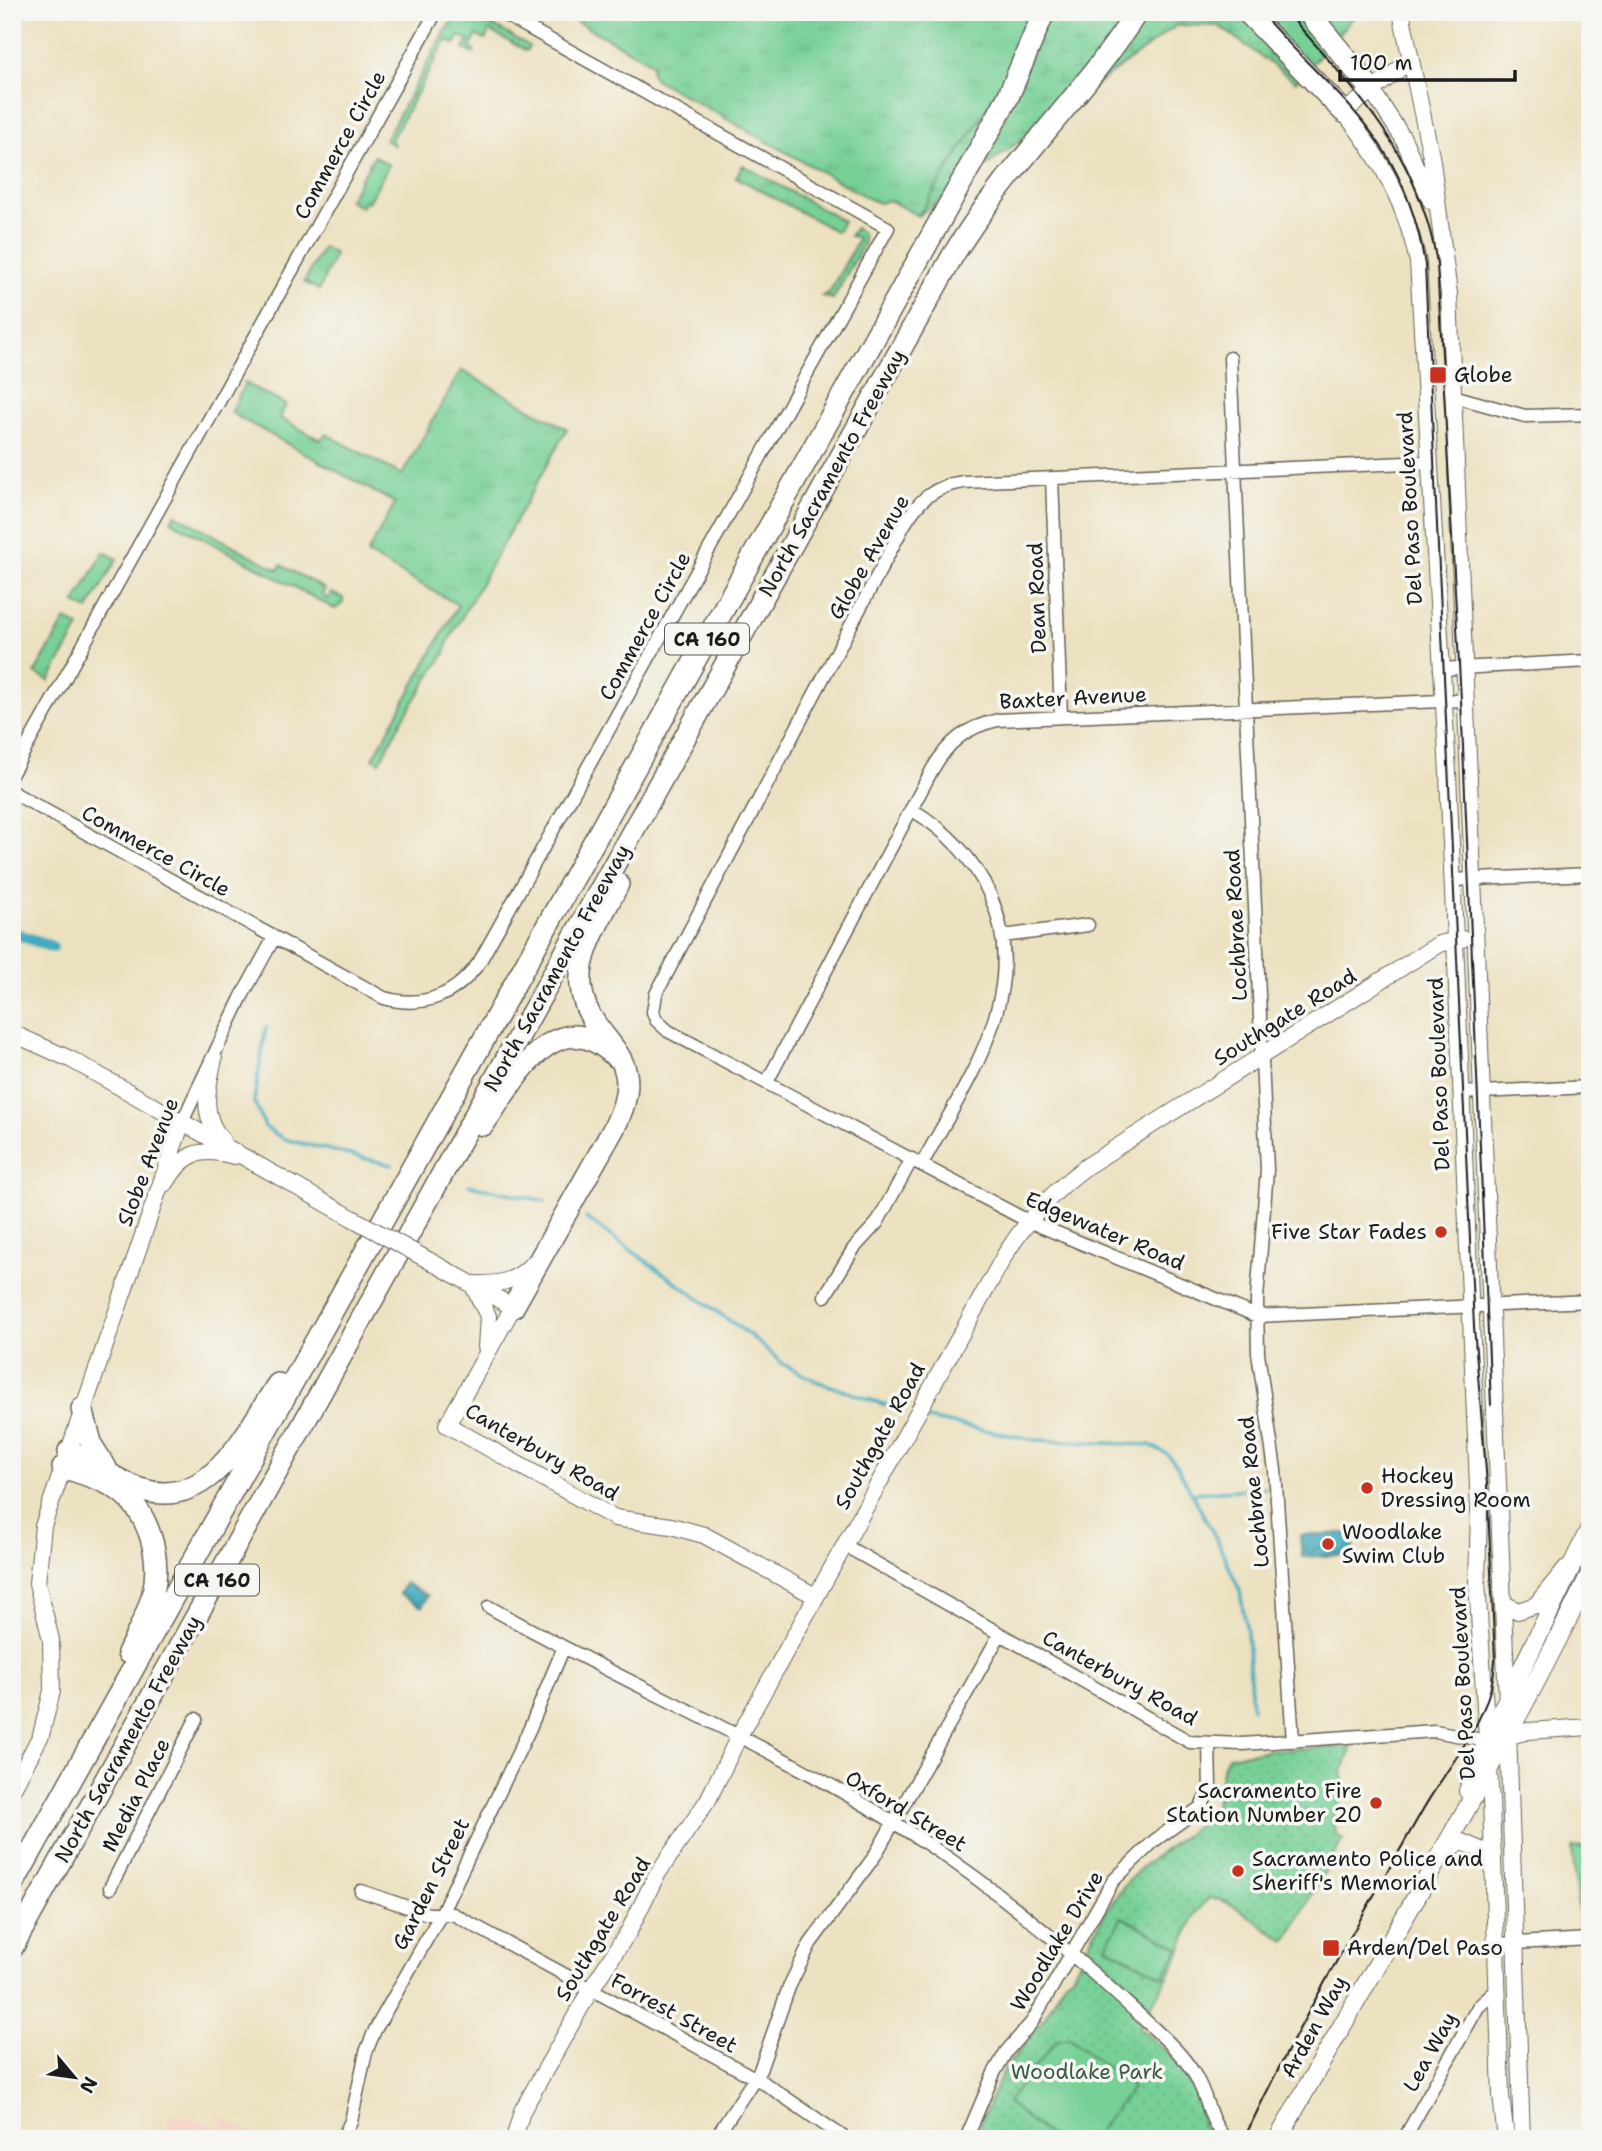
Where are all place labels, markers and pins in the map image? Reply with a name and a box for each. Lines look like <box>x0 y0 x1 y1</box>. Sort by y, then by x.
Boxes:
place label: Globe <box>1454 361 1513 389</box>
marker: Globe <box>1428 365 1448 385</box>
place label: Five Star Fades <box>1271 1218 1427 1246</box>
marker: Five Star Fades <box>1433 1224 1449 1240</box>
place label: Hockey Dressing Room <box>1381 1462 1531 1514</box>
marker: Hockey Dressing Room <box>1359 1480 1375 1496</box>
place label: Woodlake Swim Club <box>1342 1518 1445 1570</box>
marker: Woodlake Swim Club <box>1320 1536 1336 1552</box>
place label: Sacramento Fire Station Number 20 <box>1166 1777 1362 1829</box>
marker: Sacramento Fire Station Number 20 <box>1368 1795 1384 1811</box>
place label: Sacramento Police and Sheriff's Memorial <box>1252 1845 1483 1897</box>
marker: Sacramento Police and Sheriff's Memorial <box>1230 1863 1246 1879</box>
place label: Arden/Del Paso <box>1347 1934 1503 1962</box>
marker: Arden/Del Paso <box>1321 1938 1341 1958</box>

